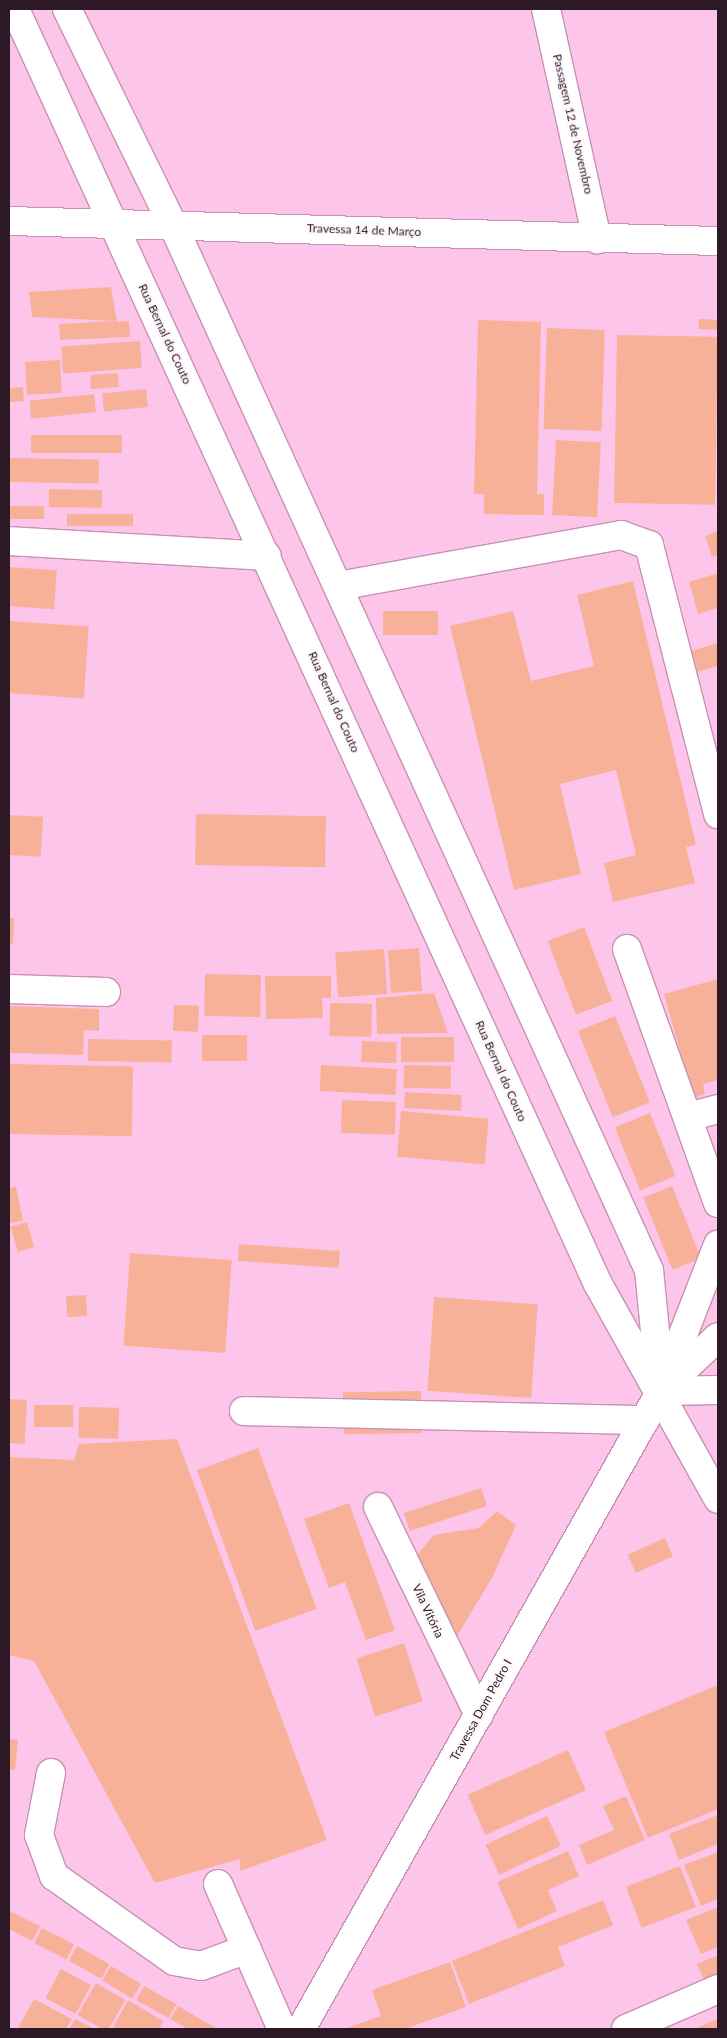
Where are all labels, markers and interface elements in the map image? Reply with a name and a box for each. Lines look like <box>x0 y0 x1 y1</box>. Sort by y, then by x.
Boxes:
street label: Passagem 12 de Novembro <box>550 53 596 195</box>
street label: Travessa 14 de Março <box>307 221 421 239</box>
street label: Rua Bernal do Couto <box>135 282 195 386</box>
street label: Rua Bernal do Couto <box>305 649 363 755</box>
street label: Rua Bernal do Couto <box>472 1018 530 1124</box>
street label: Vila Vitória <box>409 1582 447 1640</box>
street label: Travessa Dom Pedro I <box>447 1657 515 1763</box>

